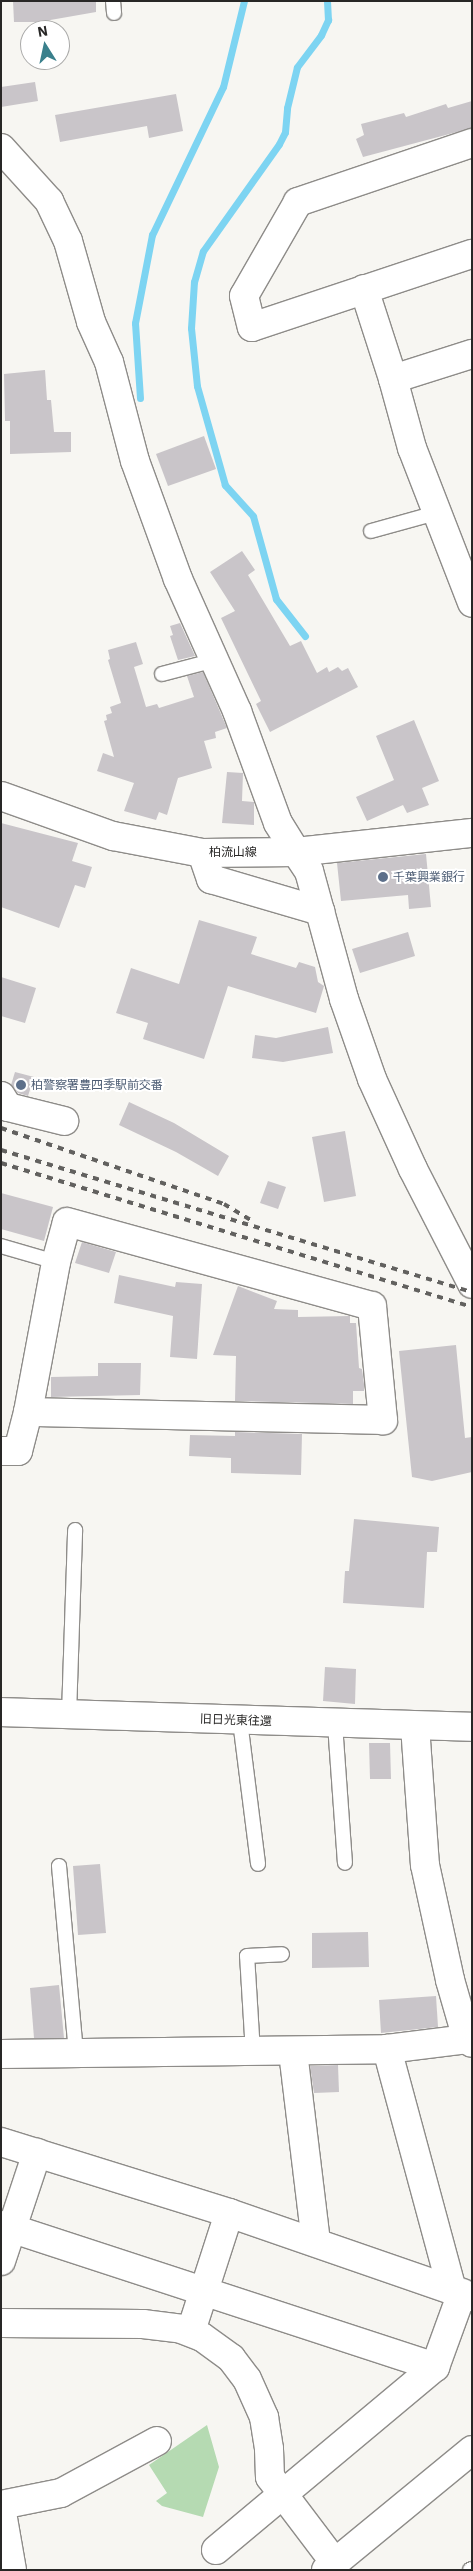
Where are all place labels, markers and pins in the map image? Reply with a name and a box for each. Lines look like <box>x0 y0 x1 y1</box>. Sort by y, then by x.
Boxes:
place label: 千葉興業銀行 <box>393 870 465 884</box>
marker: 千葉興業銀行 <box>377 871 389 883</box>
place label: 柏警察署豊四季駅前交番 <box>31 1078 163 1092</box>
marker: 柏警察署豊四季駅前交番 <box>15 1079 27 1091</box>

